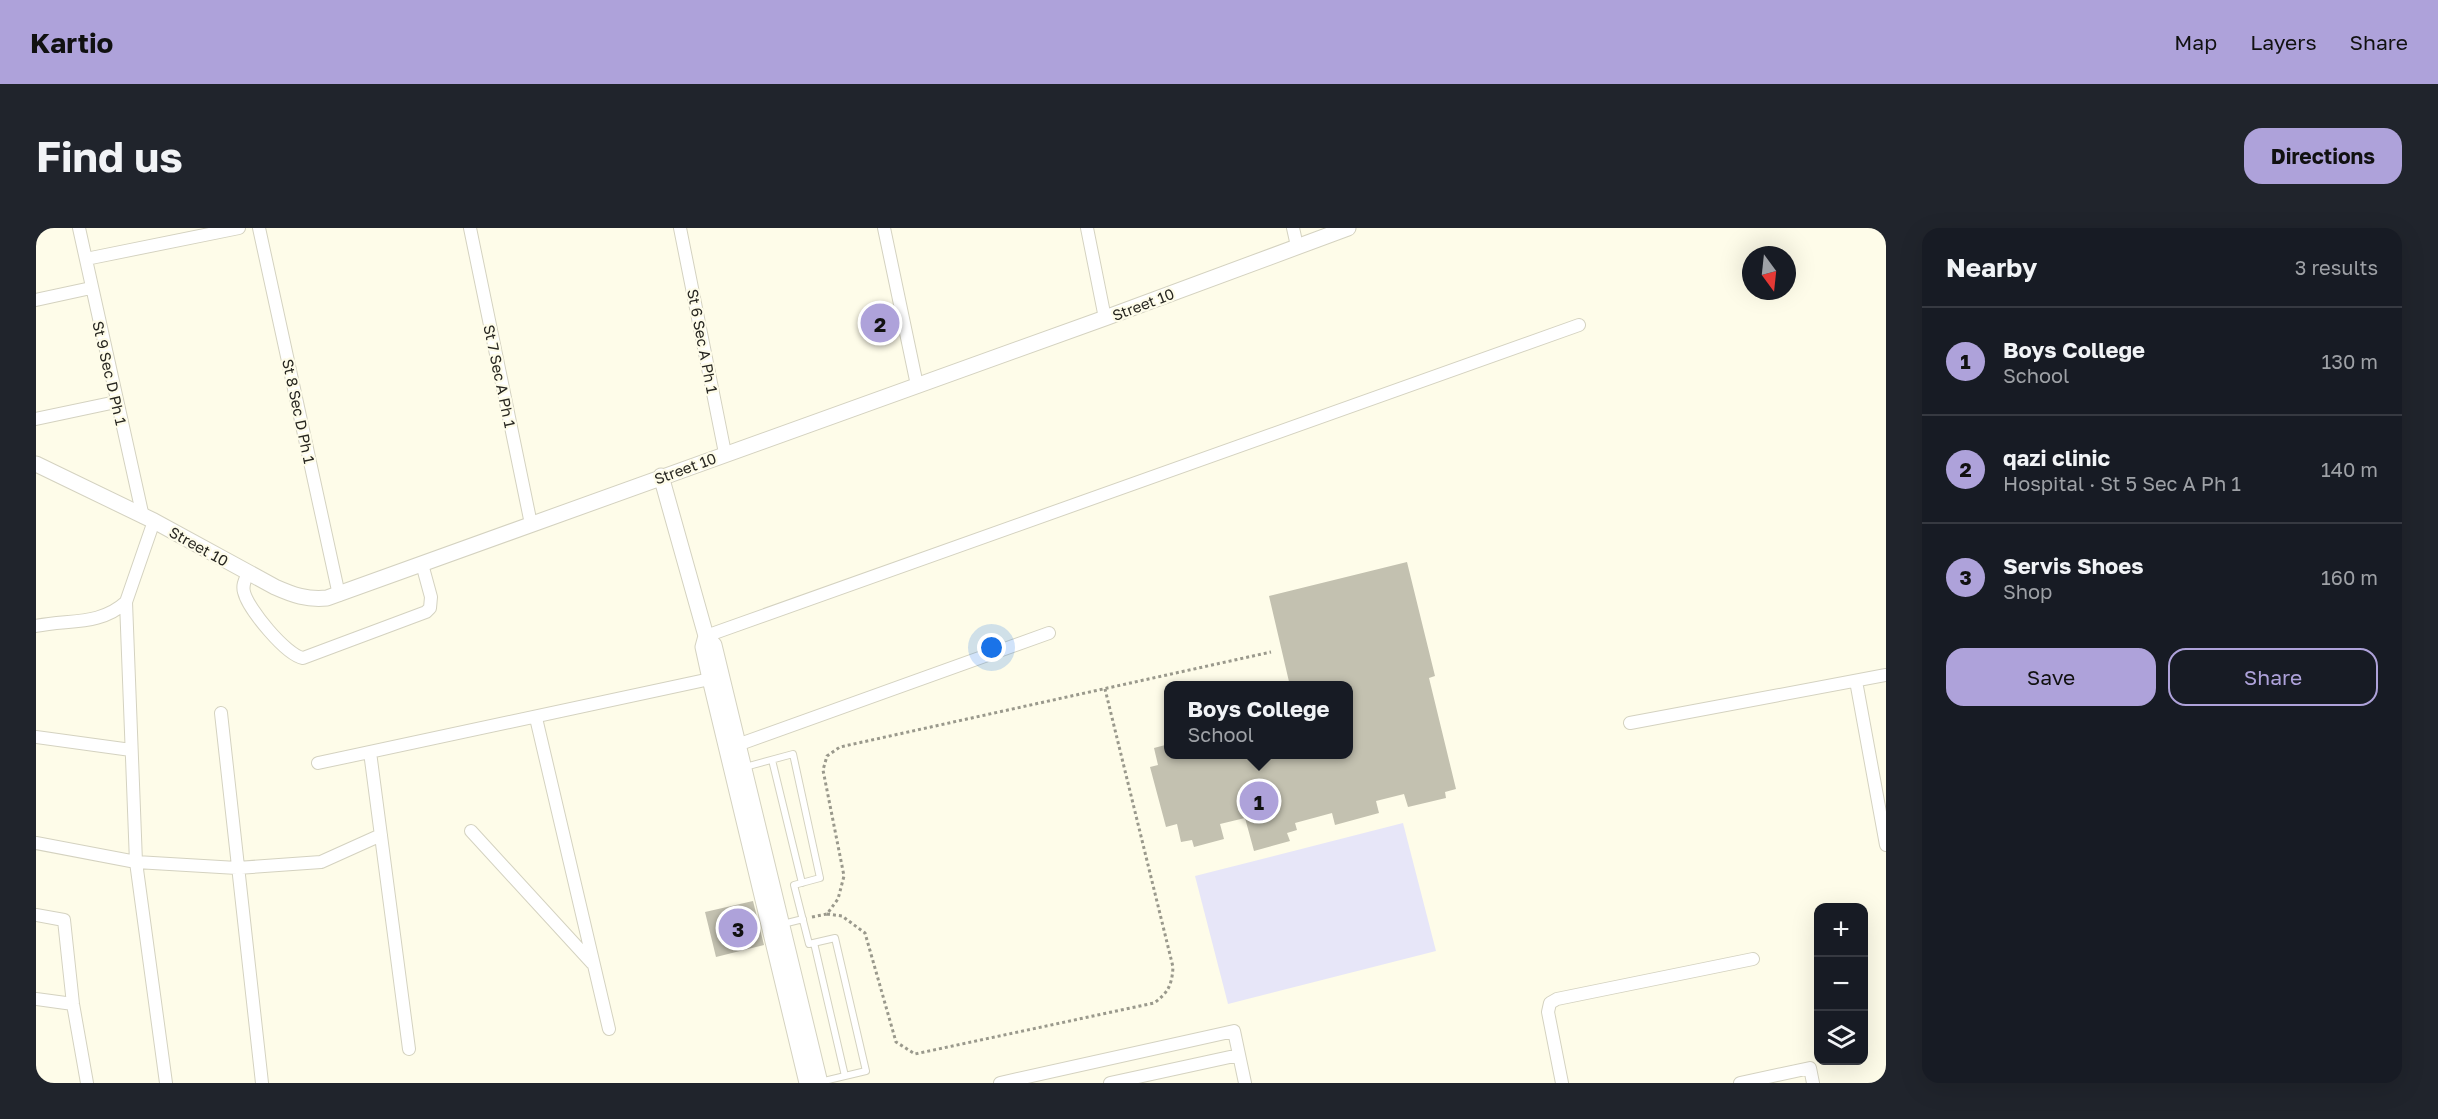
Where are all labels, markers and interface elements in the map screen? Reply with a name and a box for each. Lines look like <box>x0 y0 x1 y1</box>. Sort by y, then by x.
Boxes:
text: Kartio <box>30 26 113 59</box>
text: Map <box>2174 29 2217 55</box>
text: Layers <box>2250 29 2317 55</box>
text: Share <box>2350 29 2408 55</box>
button: Directions <box>2244 128 2402 184</box>
text: Find us <box>36 131 183 181</box>
north arrow <box>1742 246 1796 300</box>
text: Nearby <box>1946 252 2037 283</box>
text: 3 results <box>2295 255 2378 279</box>
street label: Street 10 <box>1110 284 1176 324</box>
street label: St 6 Sec A Ph 1 <box>684 287 722 395</box>
pin: 2 <box>860 300 900 346</box>
street label: St 9 Sec D Ph 1 <box>89 319 131 427</box>
street label: St 7 Sec A Ph 1 <box>480 323 520 429</box>
text: Boys College <box>2003 336 2145 363</box>
text: 1 <box>1960 349 1971 373</box>
text: 130 m <box>2322 349 2378 373</box>
street label: St 8 Sec D Ph 1 <box>279 357 319 465</box>
text: School <box>2003 363 2069 387</box>
text: qazi clinic <box>2003 444 2110 471</box>
street label: Street 10 <box>652 448 718 488</box>
text: 2 <box>1959 457 1972 481</box>
text: 140 m <box>2321 457 2378 481</box>
text: Hospital · St 5 Sec A Ph 1 <box>2003 471 2241 495</box>
street label: Street 10 <box>166 522 232 570</box>
text: Servis Shoes <box>2003 552 2143 579</box>
text: 3 <box>1959 565 1972 589</box>
text: 160 m <box>2321 565 2378 589</box>
text: Shop <box>2003 579 2052 603</box>
your location <box>977 633 1006 662</box>
button: Save <box>1946 648 2156 706</box>
button: Share <box>2168 648 2378 706</box>
popup <box>1164 681 1353 759</box>
text: Boys College <box>1187 695 1330 722</box>
text: School <box>1187 722 1254 746</box>
pin: 1 <box>1240 778 1278 824</box>
map controls <box>1814 903 1868 1065</box>
button: + <box>1814 903 1868 957</box>
pin: 3 <box>718 906 758 950</box>
button: − <box>1814 957 1868 1011</box>
button: layers <box>1814 1011 1868 1065</box>

